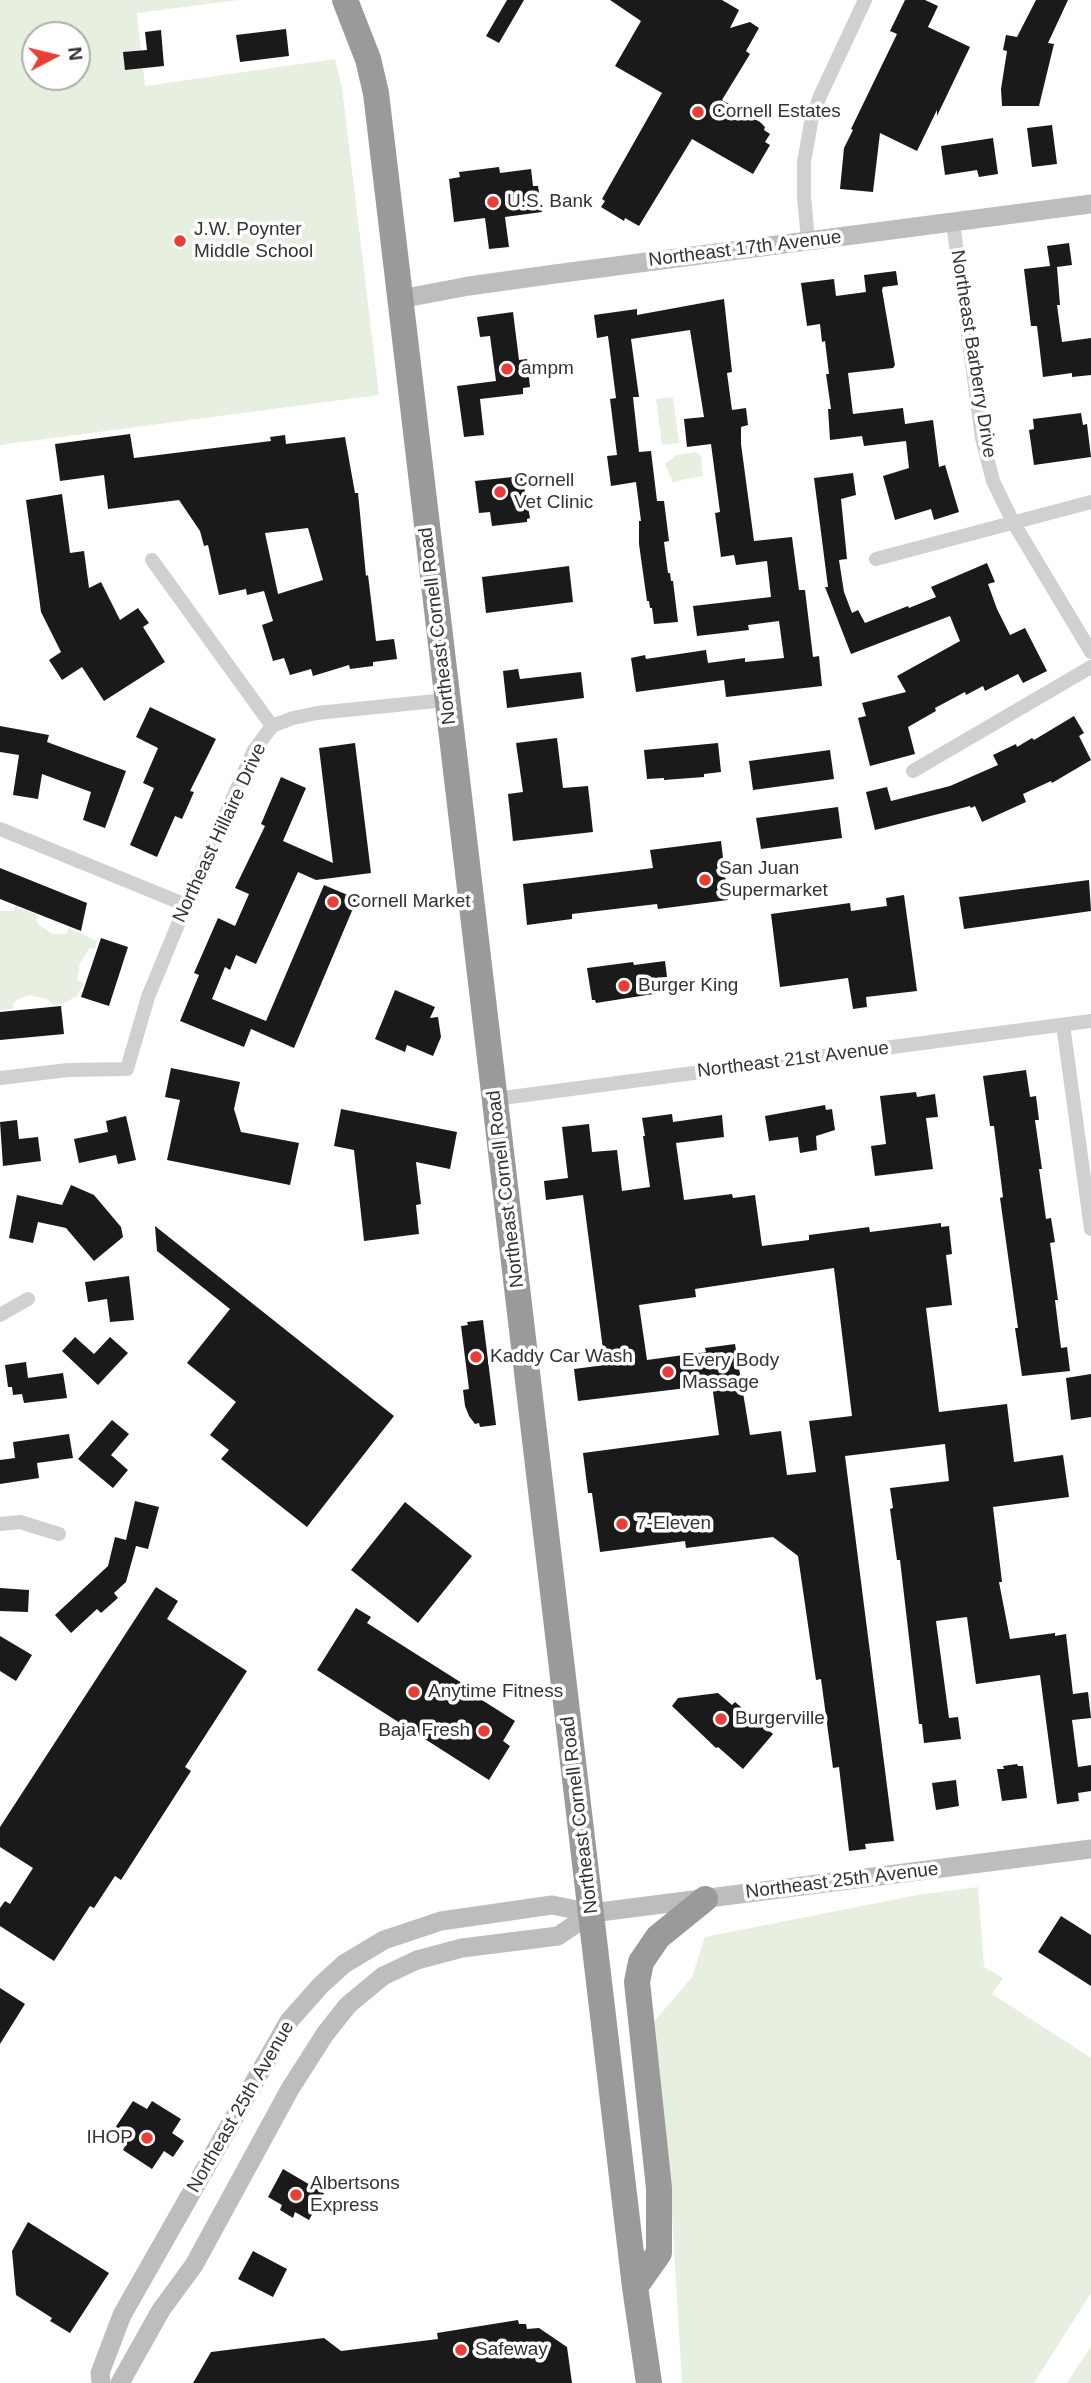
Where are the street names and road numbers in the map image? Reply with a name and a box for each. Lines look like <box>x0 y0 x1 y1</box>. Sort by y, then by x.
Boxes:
street label: Northeast 17th Avenue <box>647 226 843 272</box>
street label: Northeast Barberry Drive <box>945 248 1001 460</box>
street label: Northeast Cornell Road <box>415 526 461 726</box>
street label: Northeast Hillaire Drive <box>168 740 272 926</box>
street label: Northeast 21st Avenue <box>696 1037 890 1083</box>
street label: Northeast Cornell Road <box>483 1089 529 1289</box>
street label: Northeast Cornell Road <box>557 1715 603 1915</box>
street label: Northeast 25th Avenue <box>744 1858 940 1904</box>
street label: Northeast 25th Avenue <box>183 2017 299 2197</box>

